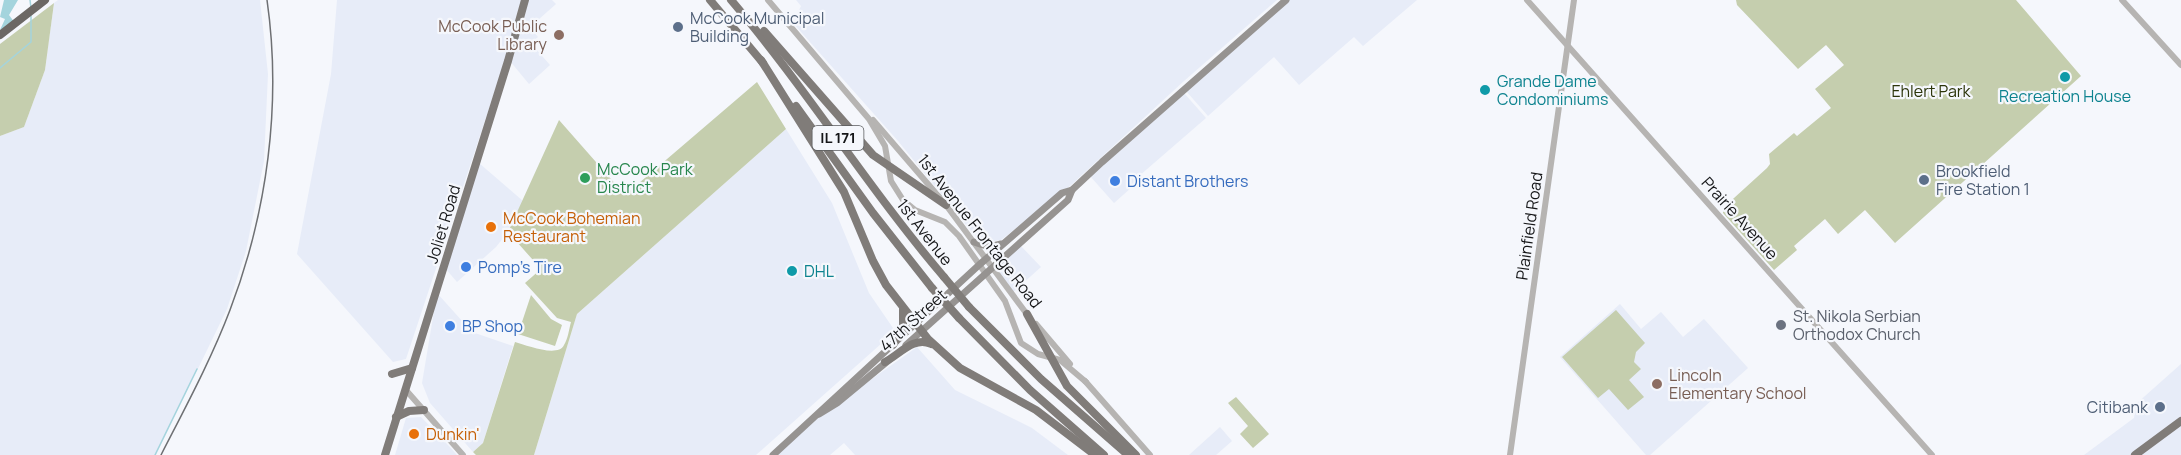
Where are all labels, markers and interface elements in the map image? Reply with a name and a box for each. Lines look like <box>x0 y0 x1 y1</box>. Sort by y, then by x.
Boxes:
place label: McCook Municipal Building <box>690 7 824 47</box>
place label: McCook Public Library <box>438 15 548 55</box>
marker: McCook Municipal Building <box>671 20 685 34</box>
marker: McCook Public Library <box>552 28 566 42</box>
place label: Grande Dame Condominiums <box>1497 70 1608 110</box>
marker: Recreation House <box>2058 70 2072 84</box>
park label: Ehlert Park <box>1892 80 1972 102</box>
marker: Grande Dame Condominiums <box>1478 83 1492 97</box>
place label: Recreation House <box>1999 85 2131 107</box>
road number: IL 171 <box>812 126 864 150</box>
street label: 1st Avenue Frontage Road <box>914 150 1046 312</box>
place label: McCook Park District <box>597 158 694 198</box>
place label: Brookfield Fire Station 1 <box>1936 160 2030 200</box>
place label: Distant Brothers <box>1127 170 1248 192</box>
marker: McCook Park District <box>578 171 592 185</box>
street label: Plainfield Road <box>1511 171 1547 281</box>
street label: Prairie Avenue <box>1697 172 1783 264</box>
marker: Brookfield Fire Station 1 <box>1917 173 1931 187</box>
marker: Distant Brothers <box>1108 174 1122 188</box>
street label: Joliet Road <box>421 182 465 266</box>
street label: 1st Avenue <box>893 195 957 269</box>
place label: McCook Bohemian Restaurant <box>503 207 640 247</box>
marker: McCook Bohemian Restaurant <box>484 220 498 234</box>
place label: Pomp's Tire <box>478 256 562 278</box>
marker: Pomp's Tire <box>459 260 473 274</box>
place label: DHL <box>804 260 834 282</box>
marker: DHL <box>785 264 799 278</box>
street label: 47th Street <box>875 284 951 356</box>
place label: St. Nikola Serbian Orthodox Church <box>1793 305 1921 345</box>
place label: BP Shop <box>462 315 523 337</box>
marker: St. Nikola Serbian Orthodox Church <box>1774 318 1788 332</box>
marker: BP Shop <box>443 319 457 333</box>
place label: Lincoln Elementary School <box>1669 364 1807 404</box>
marker: Lincoln Elementary School <box>1650 377 1664 391</box>
place label: Citibank <box>2087 396 2149 418</box>
marker: Citibank <box>2153 400 2167 414</box>
place label: Dunkin' <box>426 423 480 445</box>
marker: Dunkin' <box>407 427 421 441</box>

